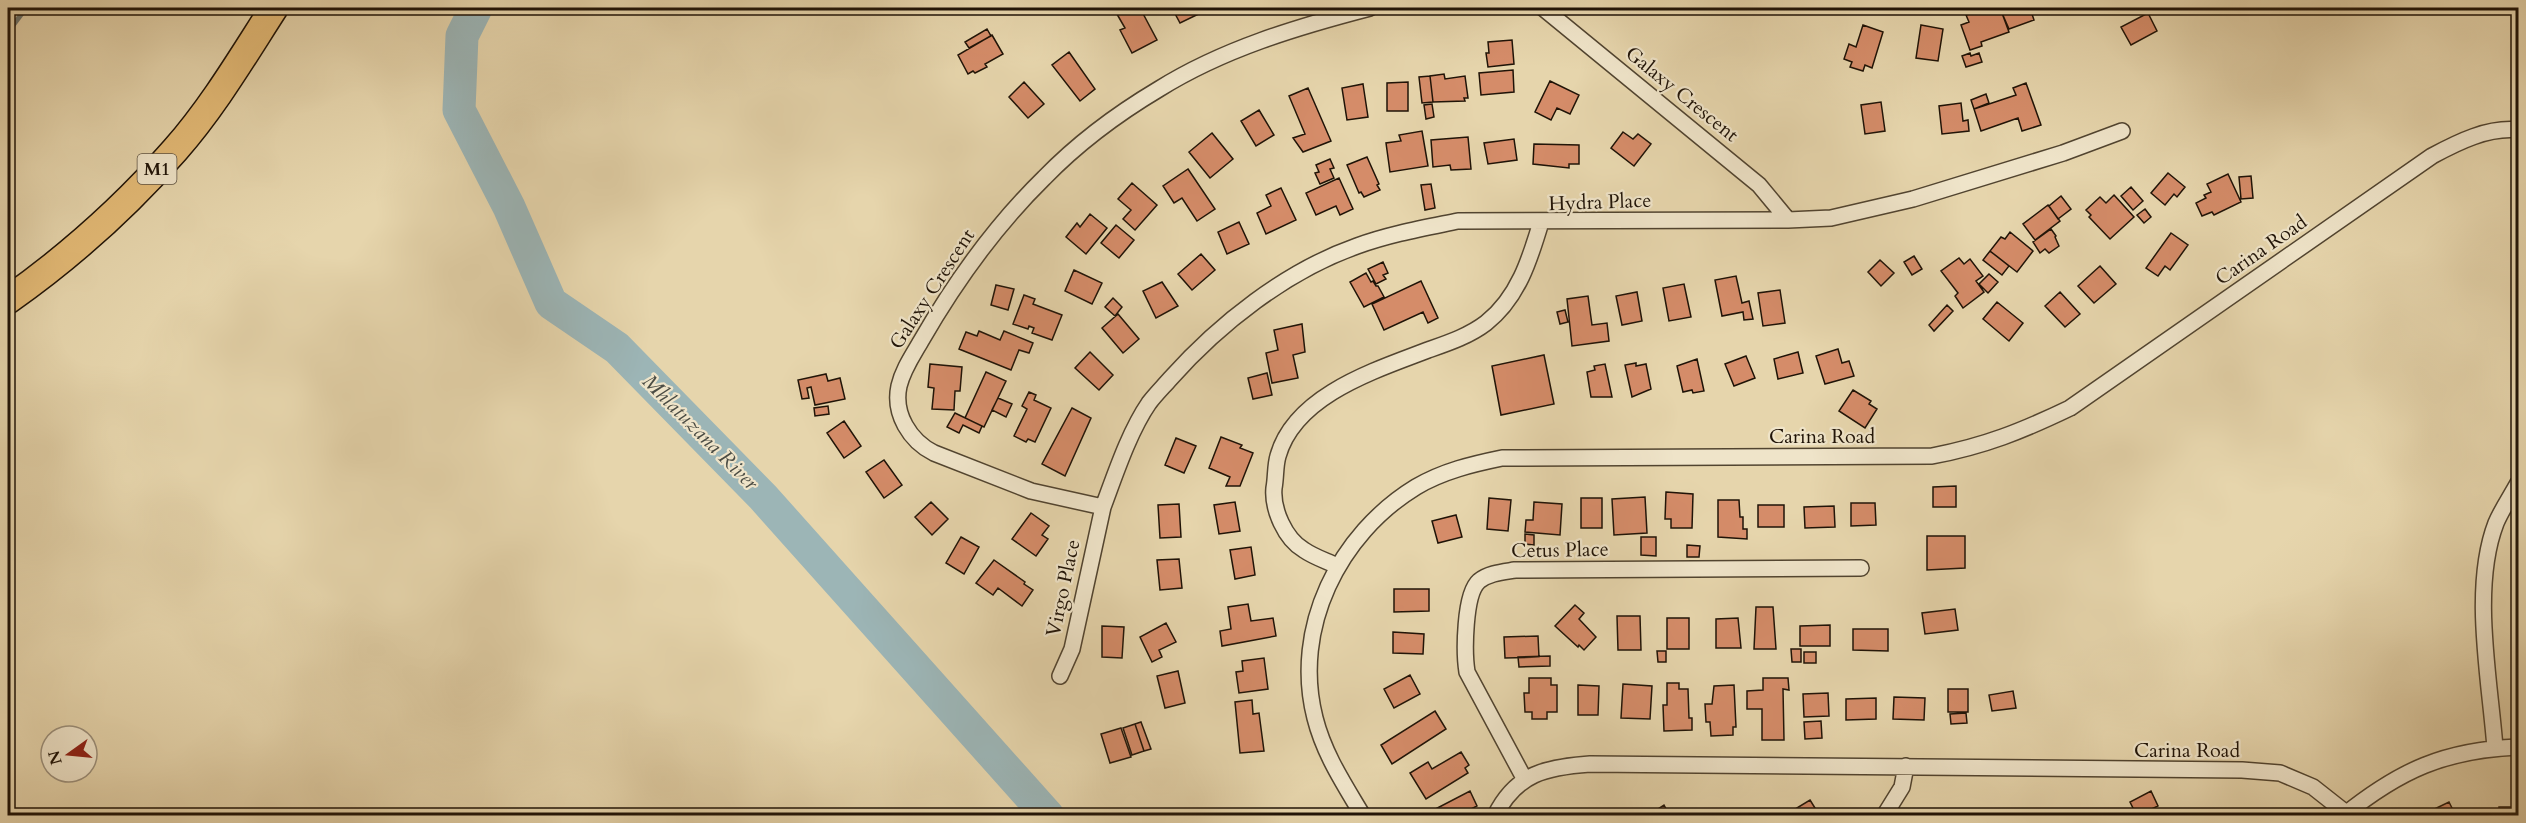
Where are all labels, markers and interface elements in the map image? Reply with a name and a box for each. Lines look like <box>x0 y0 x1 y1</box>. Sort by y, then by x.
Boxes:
street label: Galaxy Crescent <box>1620 40 1745 148</box>
road number: M1 <box>138 154 176 184</box>
street label: Hydra Place <box>1548 187 1652 217</box>
street label: Carina Road <box>2210 208 2313 292</box>
street label: Galaxy Crescent <box>883 223 981 354</box>
water label: Mhlatuzana River <box>636 368 765 497</box>
street label: Carina Road <box>1769 423 1875 450</box>
street label: Cetus Place <box>1511 536 1609 564</box>
street label: Virgo Place <box>1040 537 1086 639</box>
north arrow <box>39 724 99 784</box>
street label: Carina Road <box>2134 737 2240 764</box>
text: N <box>43 748 68 767</box>

